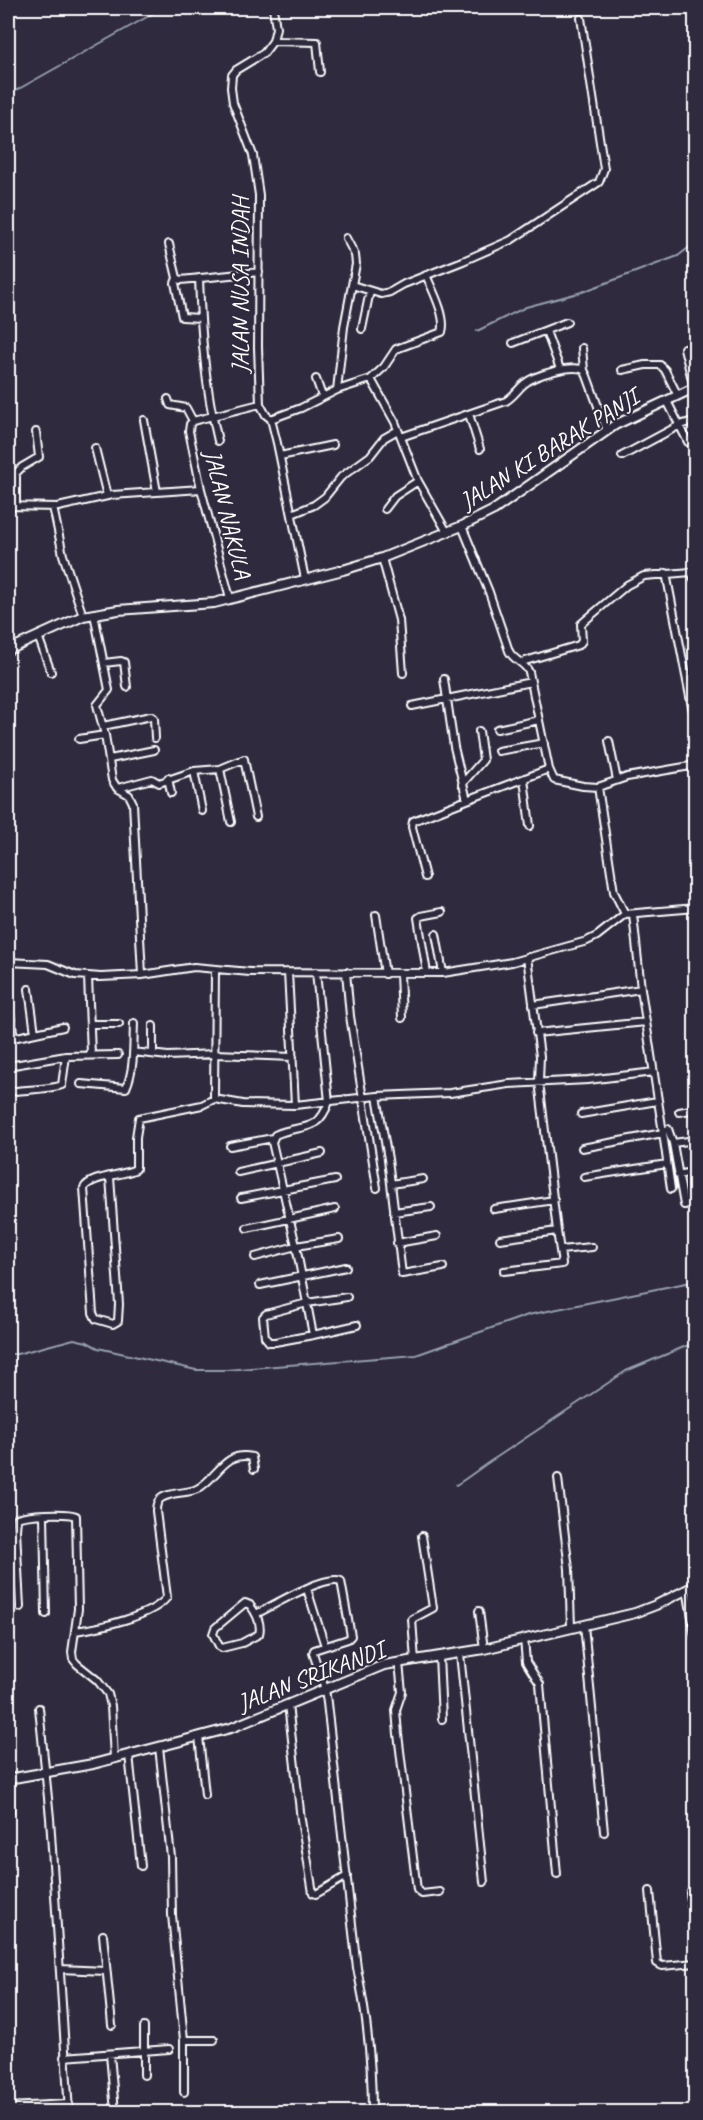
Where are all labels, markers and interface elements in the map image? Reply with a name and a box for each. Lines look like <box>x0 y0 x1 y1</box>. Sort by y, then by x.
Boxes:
street label: JALAN NUSA INDAH <box>225 193 255 374</box>
street label: JALAN KI BARAK PANJI <box>453 379 648 517</box>
street label: JALAN NAKULA <box>197 445 259 582</box>
street label: JALAN SRIKANDI <box>232 1632 394 1718</box>

